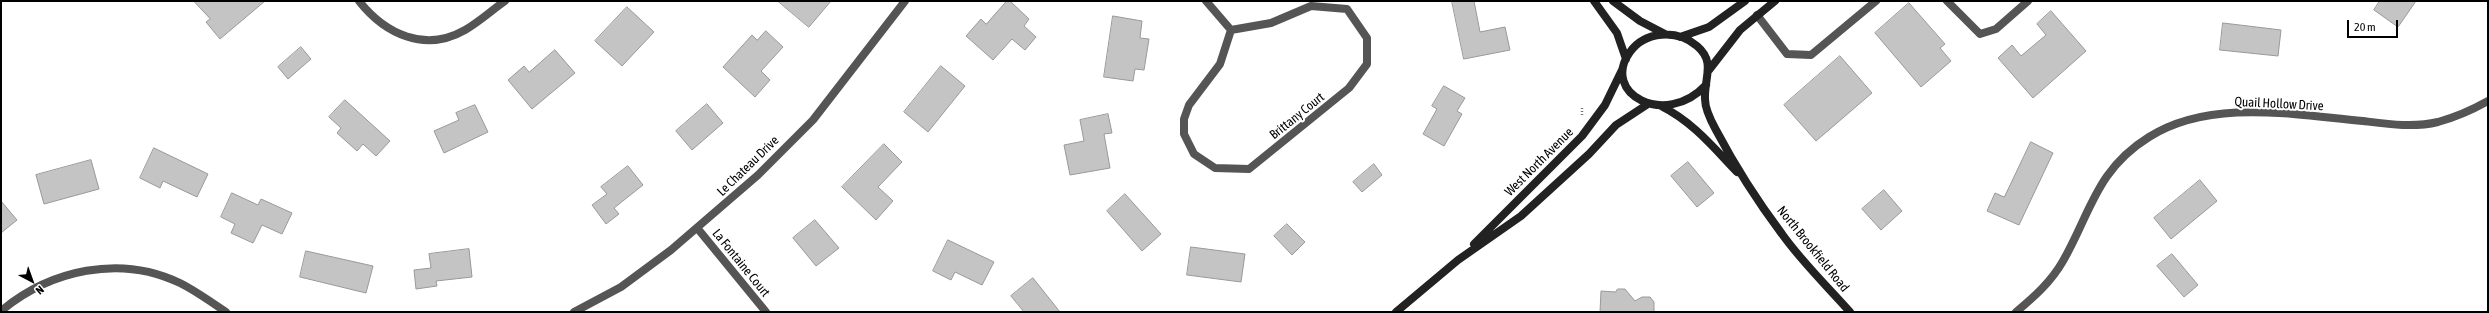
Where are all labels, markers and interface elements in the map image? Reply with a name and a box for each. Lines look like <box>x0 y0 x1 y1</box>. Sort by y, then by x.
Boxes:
scale bar <box>2349 12 2400 38</box>
text: 20 m <box>2354 20 2376 34</box>
street label: Brittany Court <box>1267 89 1327 143</box>
street label: Quail Hollow Drive <box>2234 94 2324 114</box>
street label: West North Avenue <box>1502 125 1576 199</box>
street label: Le Chateau Drive <box>714 133 782 199</box>
street label: North Brookfield Road <box>1774 203 1852 295</box>
street label: La Fontaine Court <box>709 226 773 300</box>
north arrow <box>12 261 52 301</box>
text: N <box>33 283 46 297</box>

